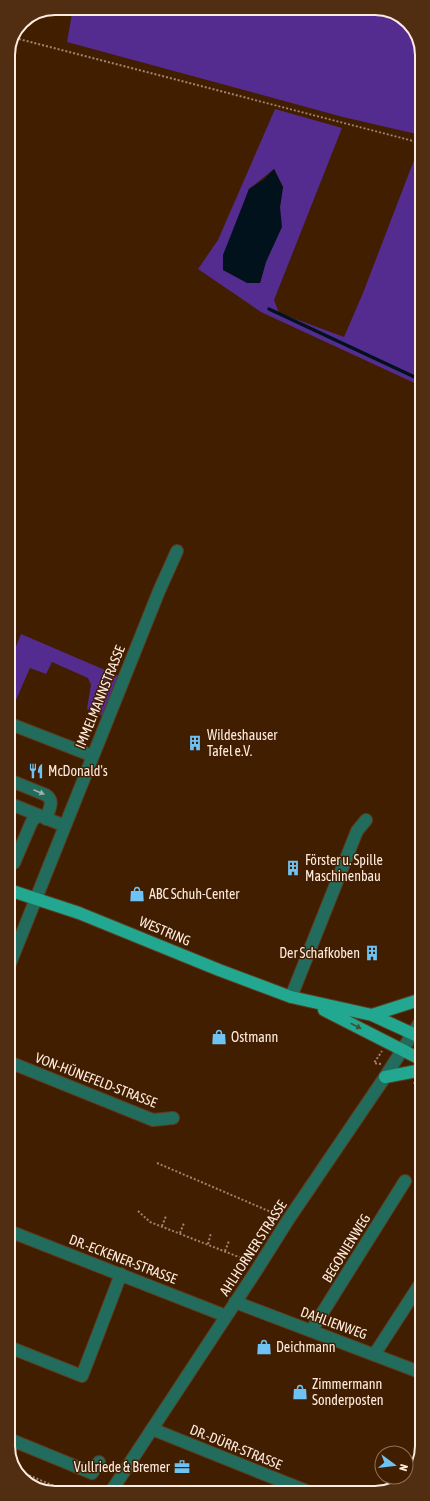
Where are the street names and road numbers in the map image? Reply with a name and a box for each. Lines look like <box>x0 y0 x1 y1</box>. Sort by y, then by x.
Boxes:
street label: IMMELMANNSTRASSE <box>72 643 128 751</box>
street label: WESTRING <box>137 913 193 949</box>
street label: VON-HÜNEFELD-STRASSE <box>33 1049 159 1111</box>
street label: AHLHORNER STRASSE <box>216 1197 290 1299</box>
street label: BEGONIENWEG <box>319 1211 373 1285</box>
street label: DR.-ECKENER-STRASSE <box>67 1231 179 1287</box>
street label: DAHLIENWEG <box>299 1304 369 1342</box>
street label: DR.-DÜRR-STRASSE <box>188 1421 284 1473</box>

